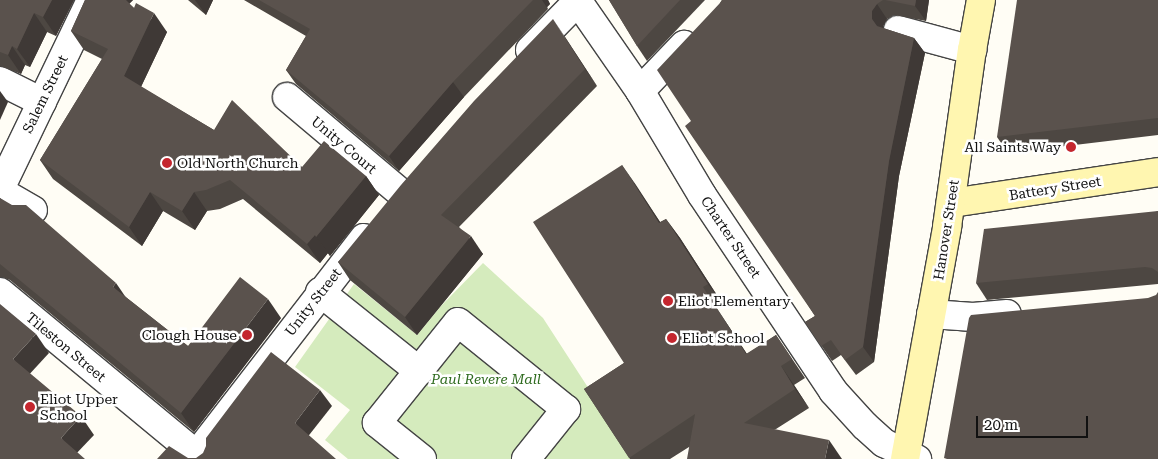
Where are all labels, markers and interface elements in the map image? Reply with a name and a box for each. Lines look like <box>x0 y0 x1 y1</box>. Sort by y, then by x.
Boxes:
street label: Salem Street <box>19 52 71 136</box>
street label: Unity Court <box>308 113 380 177</box>
place label: All Saints Way <box>964 139 1061 155</box>
marker: All Saints Way <box>1065 141 1077 153</box>
place label: Old North Church <box>177 155 299 171</box>
marker: Old North Church <box>161 157 173 169</box>
street label: Battery Street <box>1008 172 1102 204</box>
street label: Hanover Street <box>930 179 962 281</box>
street label: Charter Street <box>698 193 764 281</box>
street label: Unity Street <box>281 265 345 339</box>
place label: Eliot Elementary <box>678 293 791 309</box>
marker: Eliot Elementary <box>662 295 674 307</box>
street label: Tileston Street <box>23 309 109 385</box>
place label: Clough House <box>142 327 237 343</box>
marker: Clough House <box>241 329 253 341</box>
place label: Eliot School <box>682 330 764 346</box>
marker: Eliot School <box>666 332 678 344</box>
park label: Paul Revere Mall <box>431 371 541 387</box>
place label: Eliot Upper School <box>40 391 118 424</box>
marker: Eliot Upper School <box>24 401 36 413</box>
scale bar <box>978 406 1090 438</box>
text: 20 m <box>984 416 1018 434</box>

